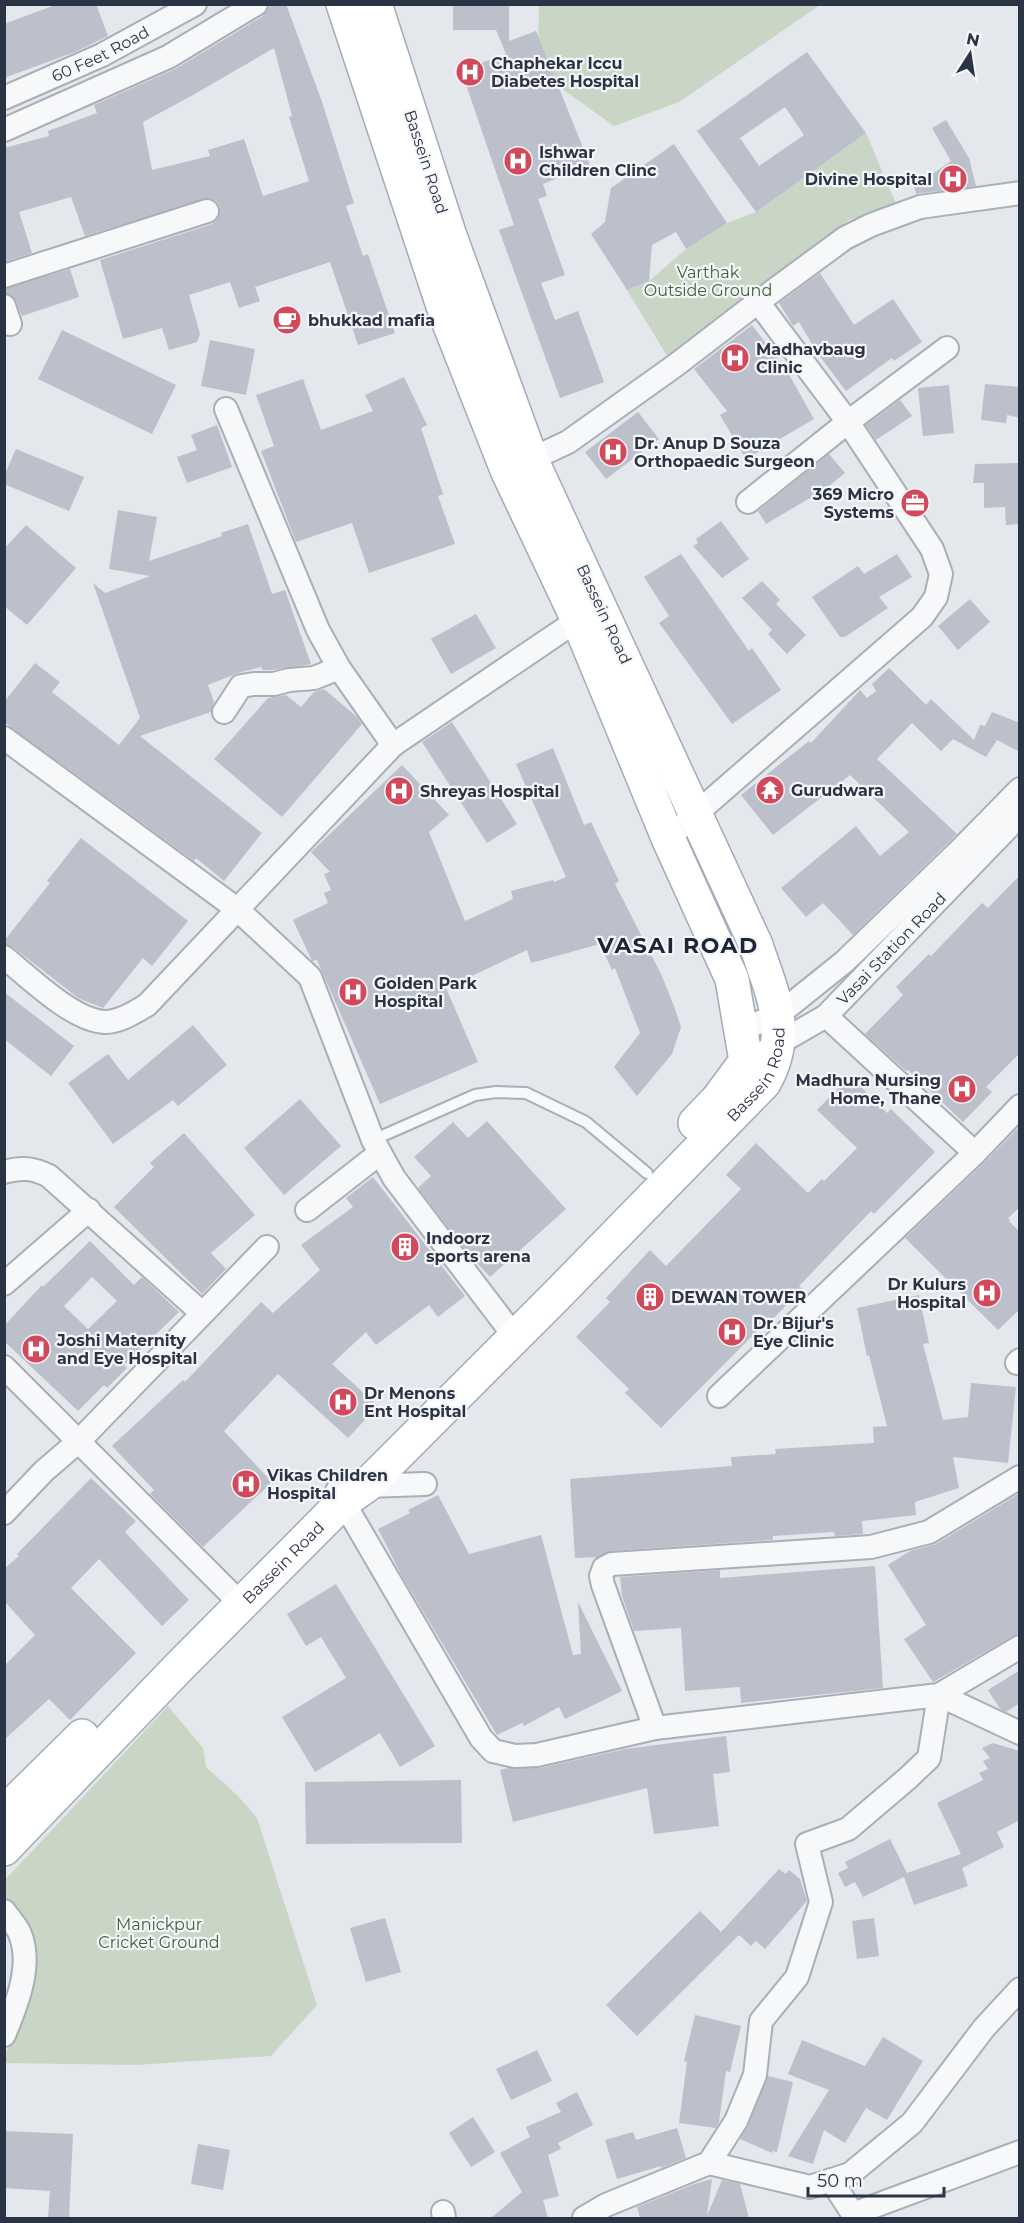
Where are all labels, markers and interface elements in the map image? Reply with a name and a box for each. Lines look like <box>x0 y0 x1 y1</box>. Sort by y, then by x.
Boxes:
street label: 60 Feet Road <box>49 22 152 85</box>
north arrow <box>940 24 1000 84</box>
text: N <box>965 29 981 50</box>
place label: Chaphekar Iccu Diabetes Hospital <box>491 54 639 91</box>
hospital icon: Chaphekar Iccu Diabetes Hospital <box>454 56 486 88</box>
street label: Bassein Road <box>400 108 452 216</box>
place label: Ishwar Children Clinc <box>539 143 657 180</box>
hospital icon: Ishwar Children Clinc <box>502 145 534 177</box>
hospital icon: Divine Hospital <box>937 163 969 195</box>
place label: Divine Hospital <box>805 170 932 189</box>
park label: Varthak Outside Ground <box>644 263 772 300</box>
cafe icon: bhukkad mafia <box>271 304 303 336</box>
place label: bhukkad mafia <box>308 311 435 330</box>
place label: Madhavbaug Clinic <box>756 340 866 377</box>
hospital icon: Madhavbaug Clinic <box>719 342 751 374</box>
place label: Dr. Anup D Souza Orthopaedic Surgeon <box>634 434 815 471</box>
hospital icon: Dr. Anup D Souza Orthopaedic Surgeon <box>597 436 629 468</box>
place label: 369 Micro Systems <box>812 485 894 522</box>
office icon: 369 Micro Systems <box>899 487 931 519</box>
street label: Bassein Road <box>573 561 635 667</box>
temple icon: Gurudwara <box>754 774 786 806</box>
hospital icon: Shreyas Hospital <box>383 775 415 807</box>
place label: Gurudwara <box>791 781 884 800</box>
place label: Shreyas Hospital <box>420 782 559 801</box>
street label: Vasai Station Road <box>833 888 950 1009</box>
district label: VASAI ROAD <box>596 932 759 959</box>
place label: Golden Park Hospital <box>374 974 478 1011</box>
hospital icon: Golden Park Hospital <box>337 976 369 1008</box>
street label: Bassein Road <box>723 1027 788 1125</box>
place label: Madhura Nursing Home, Thane <box>796 1071 941 1108</box>
hospital icon: Madhura Nursing Home, Thane <box>946 1073 978 1105</box>
place label: Indoorz sports arena <box>426 1229 531 1266</box>
building icon: Indoorz sports arena <box>389 1231 421 1263</box>
place label: Dr Kulurs Hospital <box>888 1275 967 1312</box>
hospital icon: Dr Kulurs Hospital <box>971 1277 1003 1309</box>
building icon: DEWAN TOWER <box>634 1281 666 1313</box>
place label: DEWAN TOWER <box>671 1288 806 1307</box>
place label: Dr. Bijur's Eye Clinic <box>753 1314 835 1351</box>
hospital icon: Dr. Bijur's Eye Clinic <box>716 1316 748 1348</box>
place label: Joshi Maternity and Eye Hospital <box>56 1331 197 1368</box>
hospital icon: Joshi Maternity and Eye Hospital <box>20 1333 52 1365</box>
place label: Dr Menons Ent Hospital <box>364 1384 466 1421</box>
hospital icon: Dr Menons Ent Hospital <box>327 1386 359 1418</box>
place label: Vikas Children Hospital <box>266 1466 388 1503</box>
hospital icon: Vikas Children Hospital <box>230 1468 262 1500</box>
street label: Bassein Road <box>238 1517 328 1607</box>
park label: Manickpur Cricket Ground <box>98 1915 220 1952</box>
scale bar <box>808 2160 944 2198</box>
text: 50 m <box>817 2170 863 2192</box>

